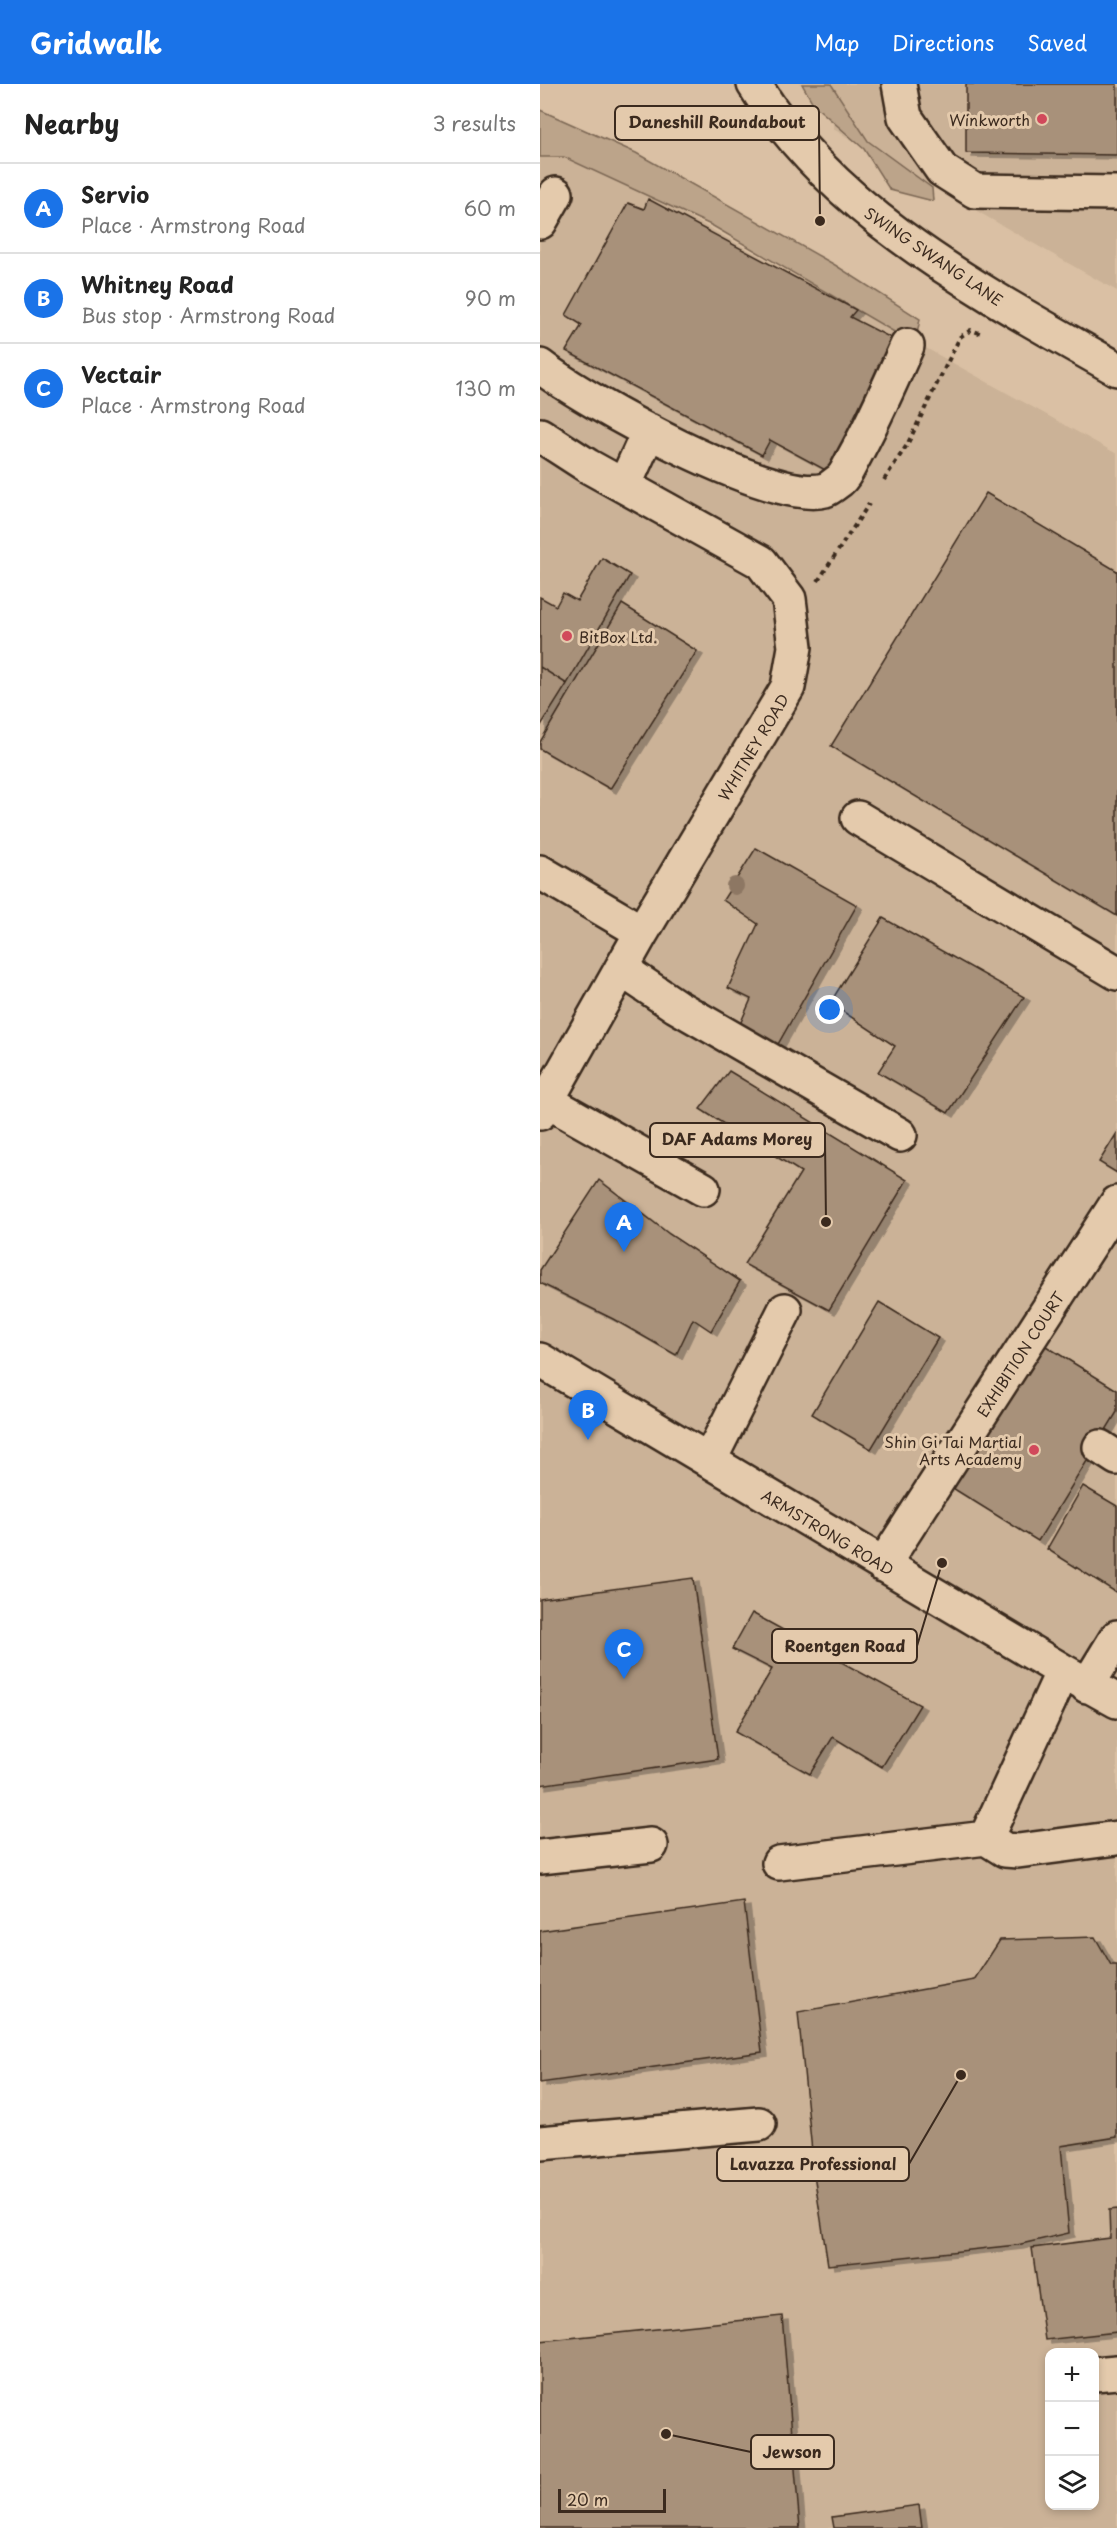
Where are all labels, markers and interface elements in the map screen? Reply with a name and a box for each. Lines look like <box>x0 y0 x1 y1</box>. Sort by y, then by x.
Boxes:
text: Gridwalk <box>30 21 162 64</box>
text: Map <box>814 26 859 58</box>
text: Directions <box>892 26 994 58</box>
text: Saved <box>1027 26 1087 58</box>
text: Nearby <box>24 104 119 143</box>
callout: Daneshill Roundabout <box>615 106 819 140</box>
text: 3 results <box>433 108 516 138</box>
place label: Winkworth <box>949 108 1030 131</box>
text: Daneshill Roundabout <box>628 109 806 133</box>
marker: Winkworth <box>1035 112 1049 126</box>
text: Servio <box>81 177 149 210</box>
text: A <box>36 193 51 223</box>
text: 60 m <box>464 193 516 223</box>
street label: SWING SWANG LANE <box>860 201 1008 311</box>
text: Place · Armstrong Road <box>81 210 306 240</box>
text: Whitney Road <box>81 267 234 300</box>
text: B <box>37 283 50 313</box>
text: 90 m <box>465 283 516 313</box>
text: Bus stop · Armstrong Road <box>81 300 335 330</box>
text: Vectair <box>81 357 161 390</box>
text: C <box>36 373 51 403</box>
text: 130 m <box>456 373 516 403</box>
text: Place · Armstrong Road <box>81 390 306 420</box>
place label: BitBox Ltd. <box>579 625 657 648</box>
marker: BitBox Ltd. <box>560 629 574 643</box>
street label: WHITNEY ROAD <box>712 689 794 805</box>
your location <box>815 995 844 1024</box>
callout: DAF Adams Morey <box>650 1123 825 1157</box>
text: DAF Adams Morey <box>662 1126 812 1150</box>
pin: A <box>604 1202 644 1252</box>
street label: EXHIBITION COURT <box>971 1286 1070 1421</box>
pin: B <box>568 1390 608 1440</box>
place label: Shin Gi Tai Martial Arts Academy <box>884 1430 1022 1470</box>
marker: Shin Gi Tai Martial Arts Academy <box>1027 1443 1041 1457</box>
street label: ARMSTRONG ROAD <box>758 1483 898 1581</box>
callout: Roentgen Road <box>772 1629 917 1663</box>
pin: C <box>604 1630 644 1679</box>
text: Roentgen Road <box>785 1633 906 1657</box>
callout: Lavazza Professional <box>717 2147 909 2181</box>
text: Lavazza Professional <box>730 2151 896 2175</box>
map controls <box>1045 2348 1099 2510</box>
button: + <box>1045 2348 1099 2402</box>
button: − <box>1045 2402 1099 2456</box>
callout: Jewson <box>751 2435 834 2469</box>
text: Jewson <box>762 2439 822 2463</box>
button: layers <box>1045 2456 1099 2510</box>
scale bar <box>558 2486 666 2514</box>
text: 20 m <box>567 2487 608 2511</box>

